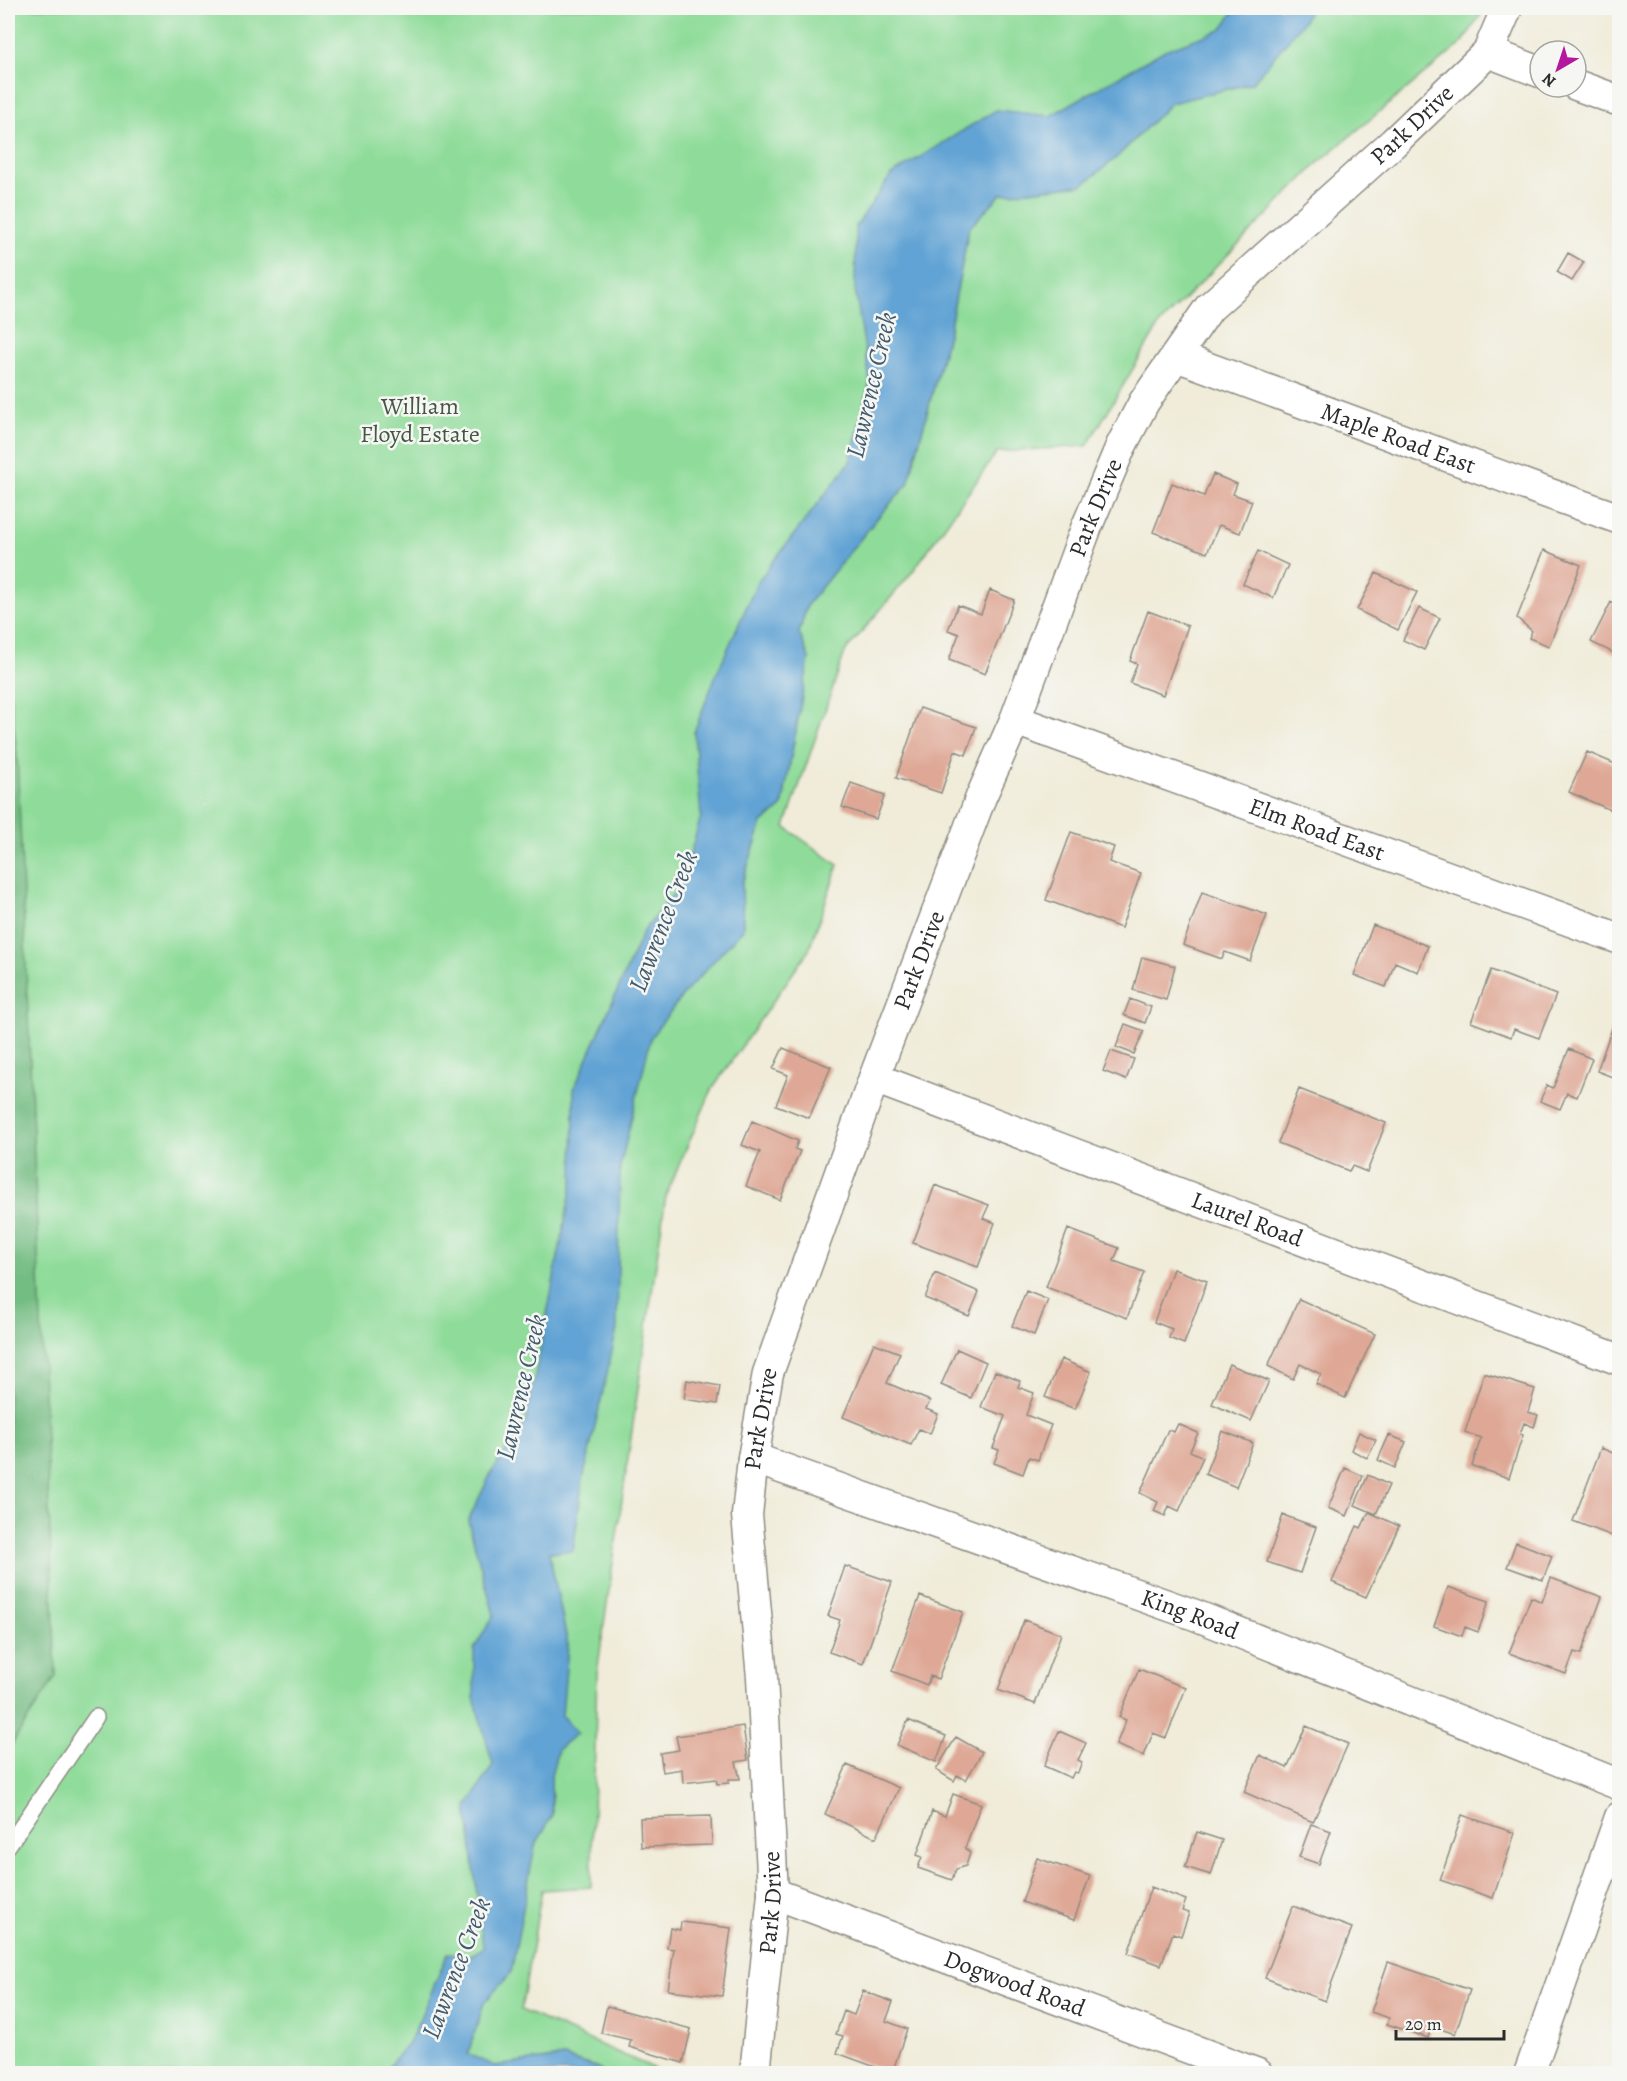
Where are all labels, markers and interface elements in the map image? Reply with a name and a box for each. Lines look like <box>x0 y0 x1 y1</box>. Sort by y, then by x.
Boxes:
north arrow <box>1528 39 1588 99</box>
text: N <box>1537 67 1561 92</box>
street label: Park Drive <box>1363 77 1460 172</box>
water label: Lawrence Creek <box>837 309 905 461</box>
park label: William Floyd Estate <box>360 390 480 450</box>
street label: Maple Road East <box>1317 395 1480 481</box>
street label: Park Drive <box>1061 453 1130 561</box>
street label: Elm Road East <box>1245 790 1389 868</box>
water label: Lawrence Creek <box>620 845 706 997</box>
street label: Park Drive <box>885 906 952 1014</box>
street label: Laurel Road <box>1187 1183 1308 1255</box>
water label: Lawrence Creek <box>487 1311 555 1463</box>
street label: Park Drive <box>736 1363 785 1472</box>
street label: King Road <box>1137 1581 1244 1647</box>
street label: Park Drive <box>751 1850 789 1956</box>
water label: Lawrence Creek <box>413 1892 499 2044</box>
street label: Dogwood Road <box>939 1942 1090 2024</box>
scale bar <box>1396 2003 1504 2041</box>
text: 20 m <box>1405 2012 1442 2036</box>

